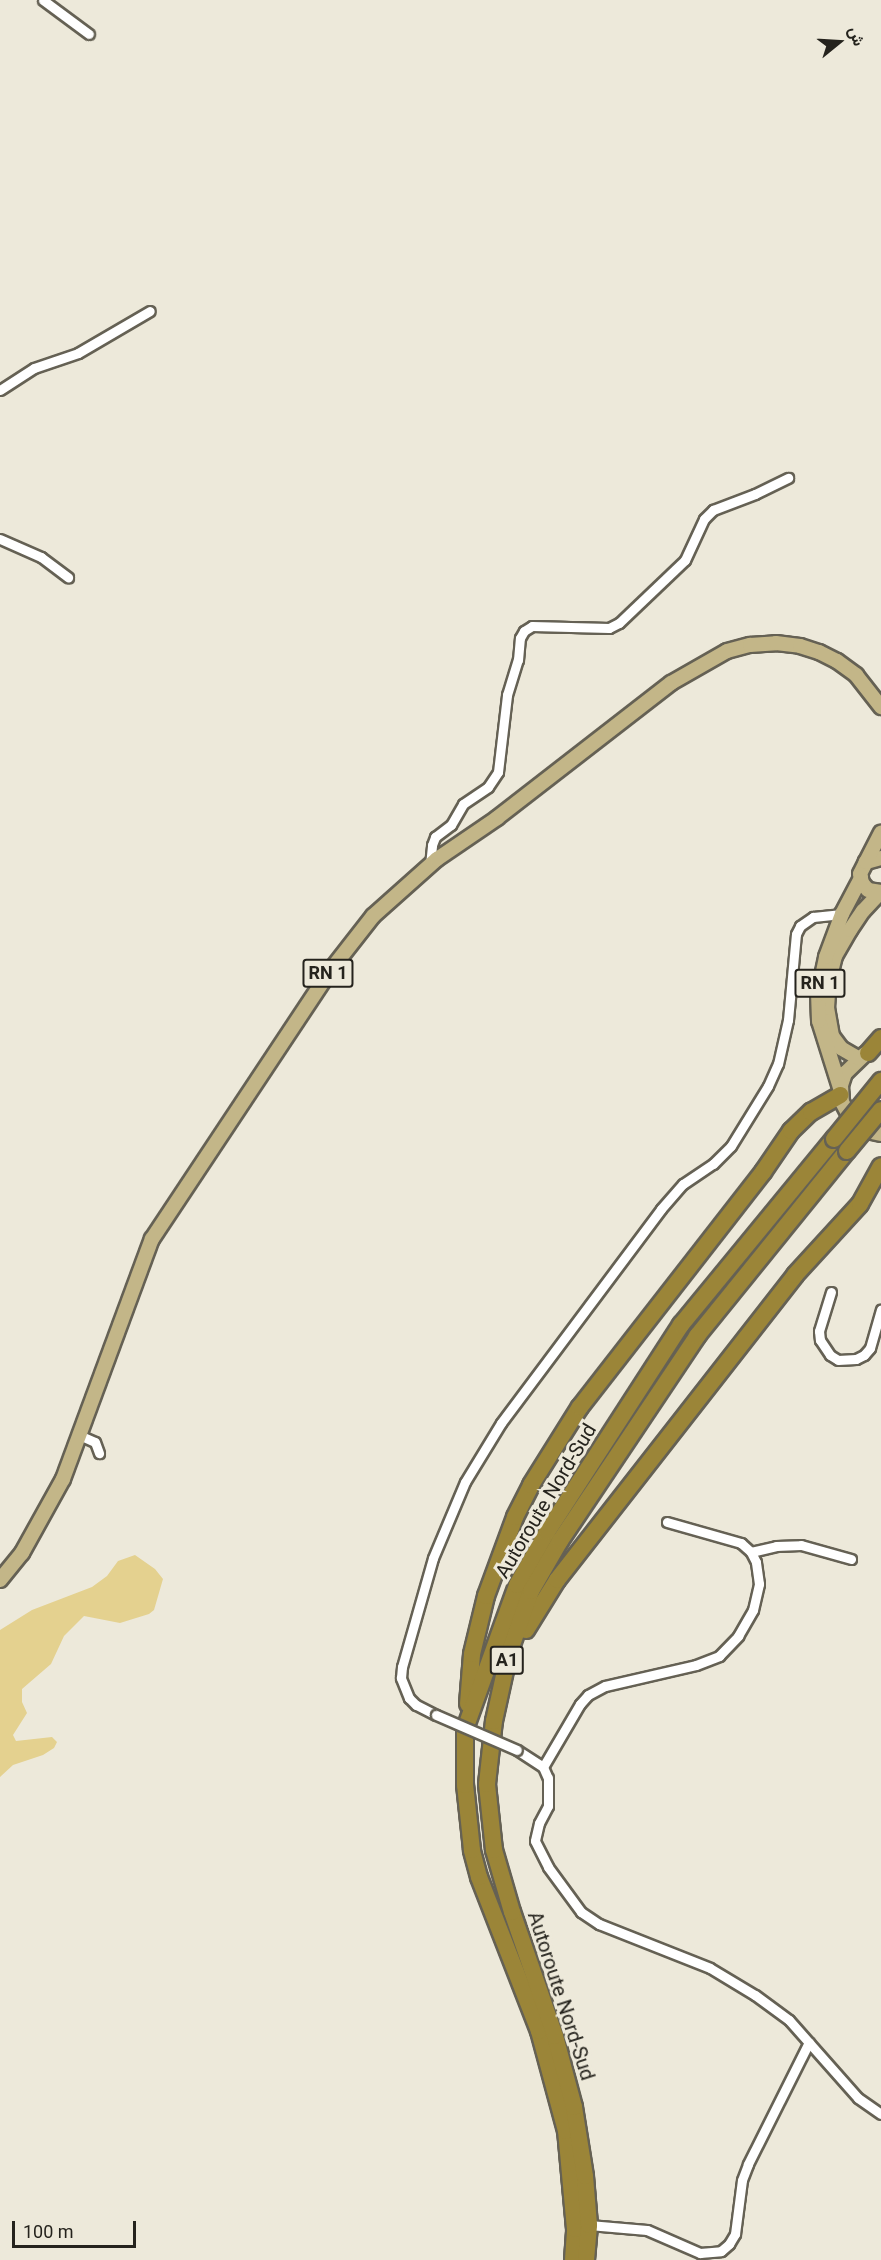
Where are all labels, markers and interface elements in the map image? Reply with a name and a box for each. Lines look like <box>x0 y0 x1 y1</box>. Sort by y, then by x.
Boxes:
north arrow <box>809 12 869 72</box>
text: ش <box>845 24 869 48</box>
road number: RN 1 <box>301 958 355 988</box>
road number: RN 1 <box>793 968 847 998</box>
street label: Autoroute Nord-Sud <box>490 1419 602 1583</box>
road number: A1 <box>489 1645 525 1675</box>
street label: Autoroute Nord-Sud <box>522 1909 600 2083</box>
scale bar <box>15 2209 140 2247</box>
text: 100 m <box>23 2221 74 2242</box>

